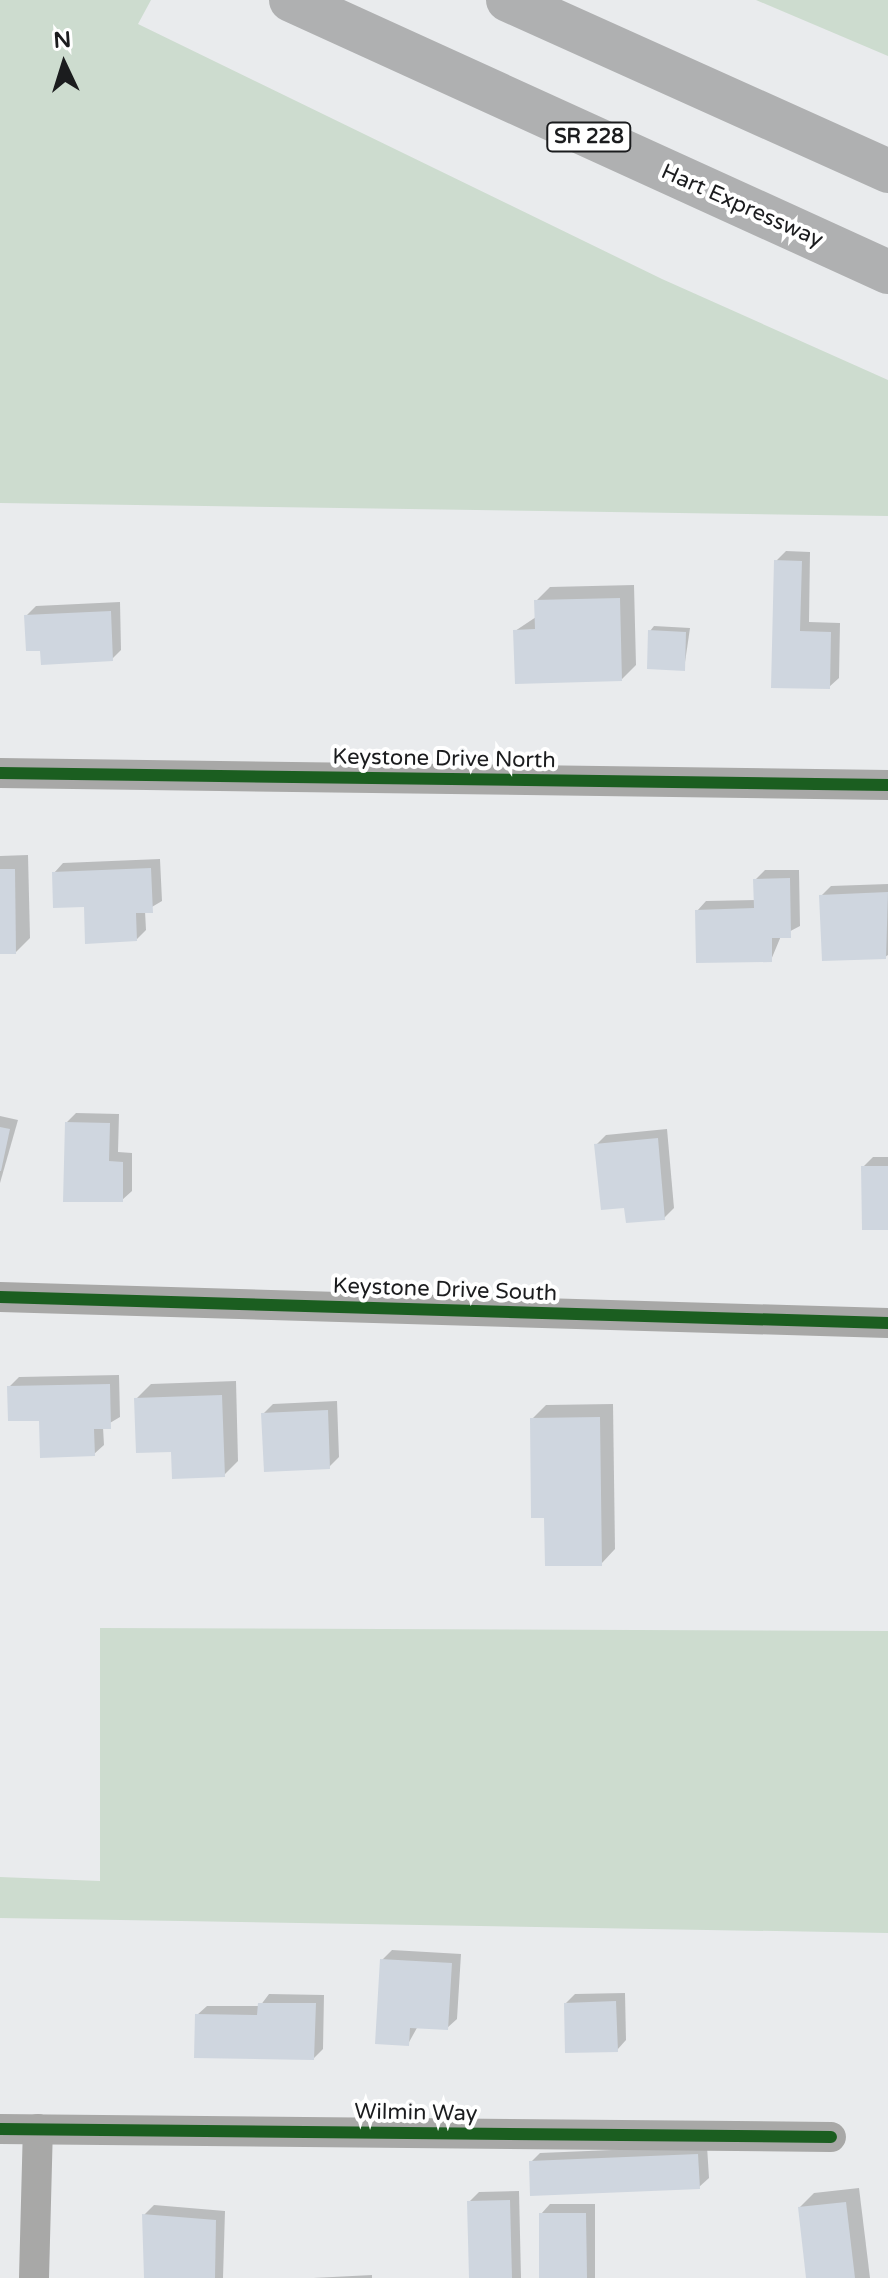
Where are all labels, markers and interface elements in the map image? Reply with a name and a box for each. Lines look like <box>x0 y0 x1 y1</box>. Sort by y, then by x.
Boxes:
north arrow <box>24 24 104 104</box>
text: N <box>53 26 72 54</box>
road number: SR 228 <box>545 121 633 153</box>
street label: Hart Expressway <box>657 159 827 253</box>
street label: Keystone Drive North <box>332 744 556 774</box>
street label: Keystone Drive South <box>332 1273 558 1307</box>
street label: Wilmin Way <box>354 2099 478 2127</box>

